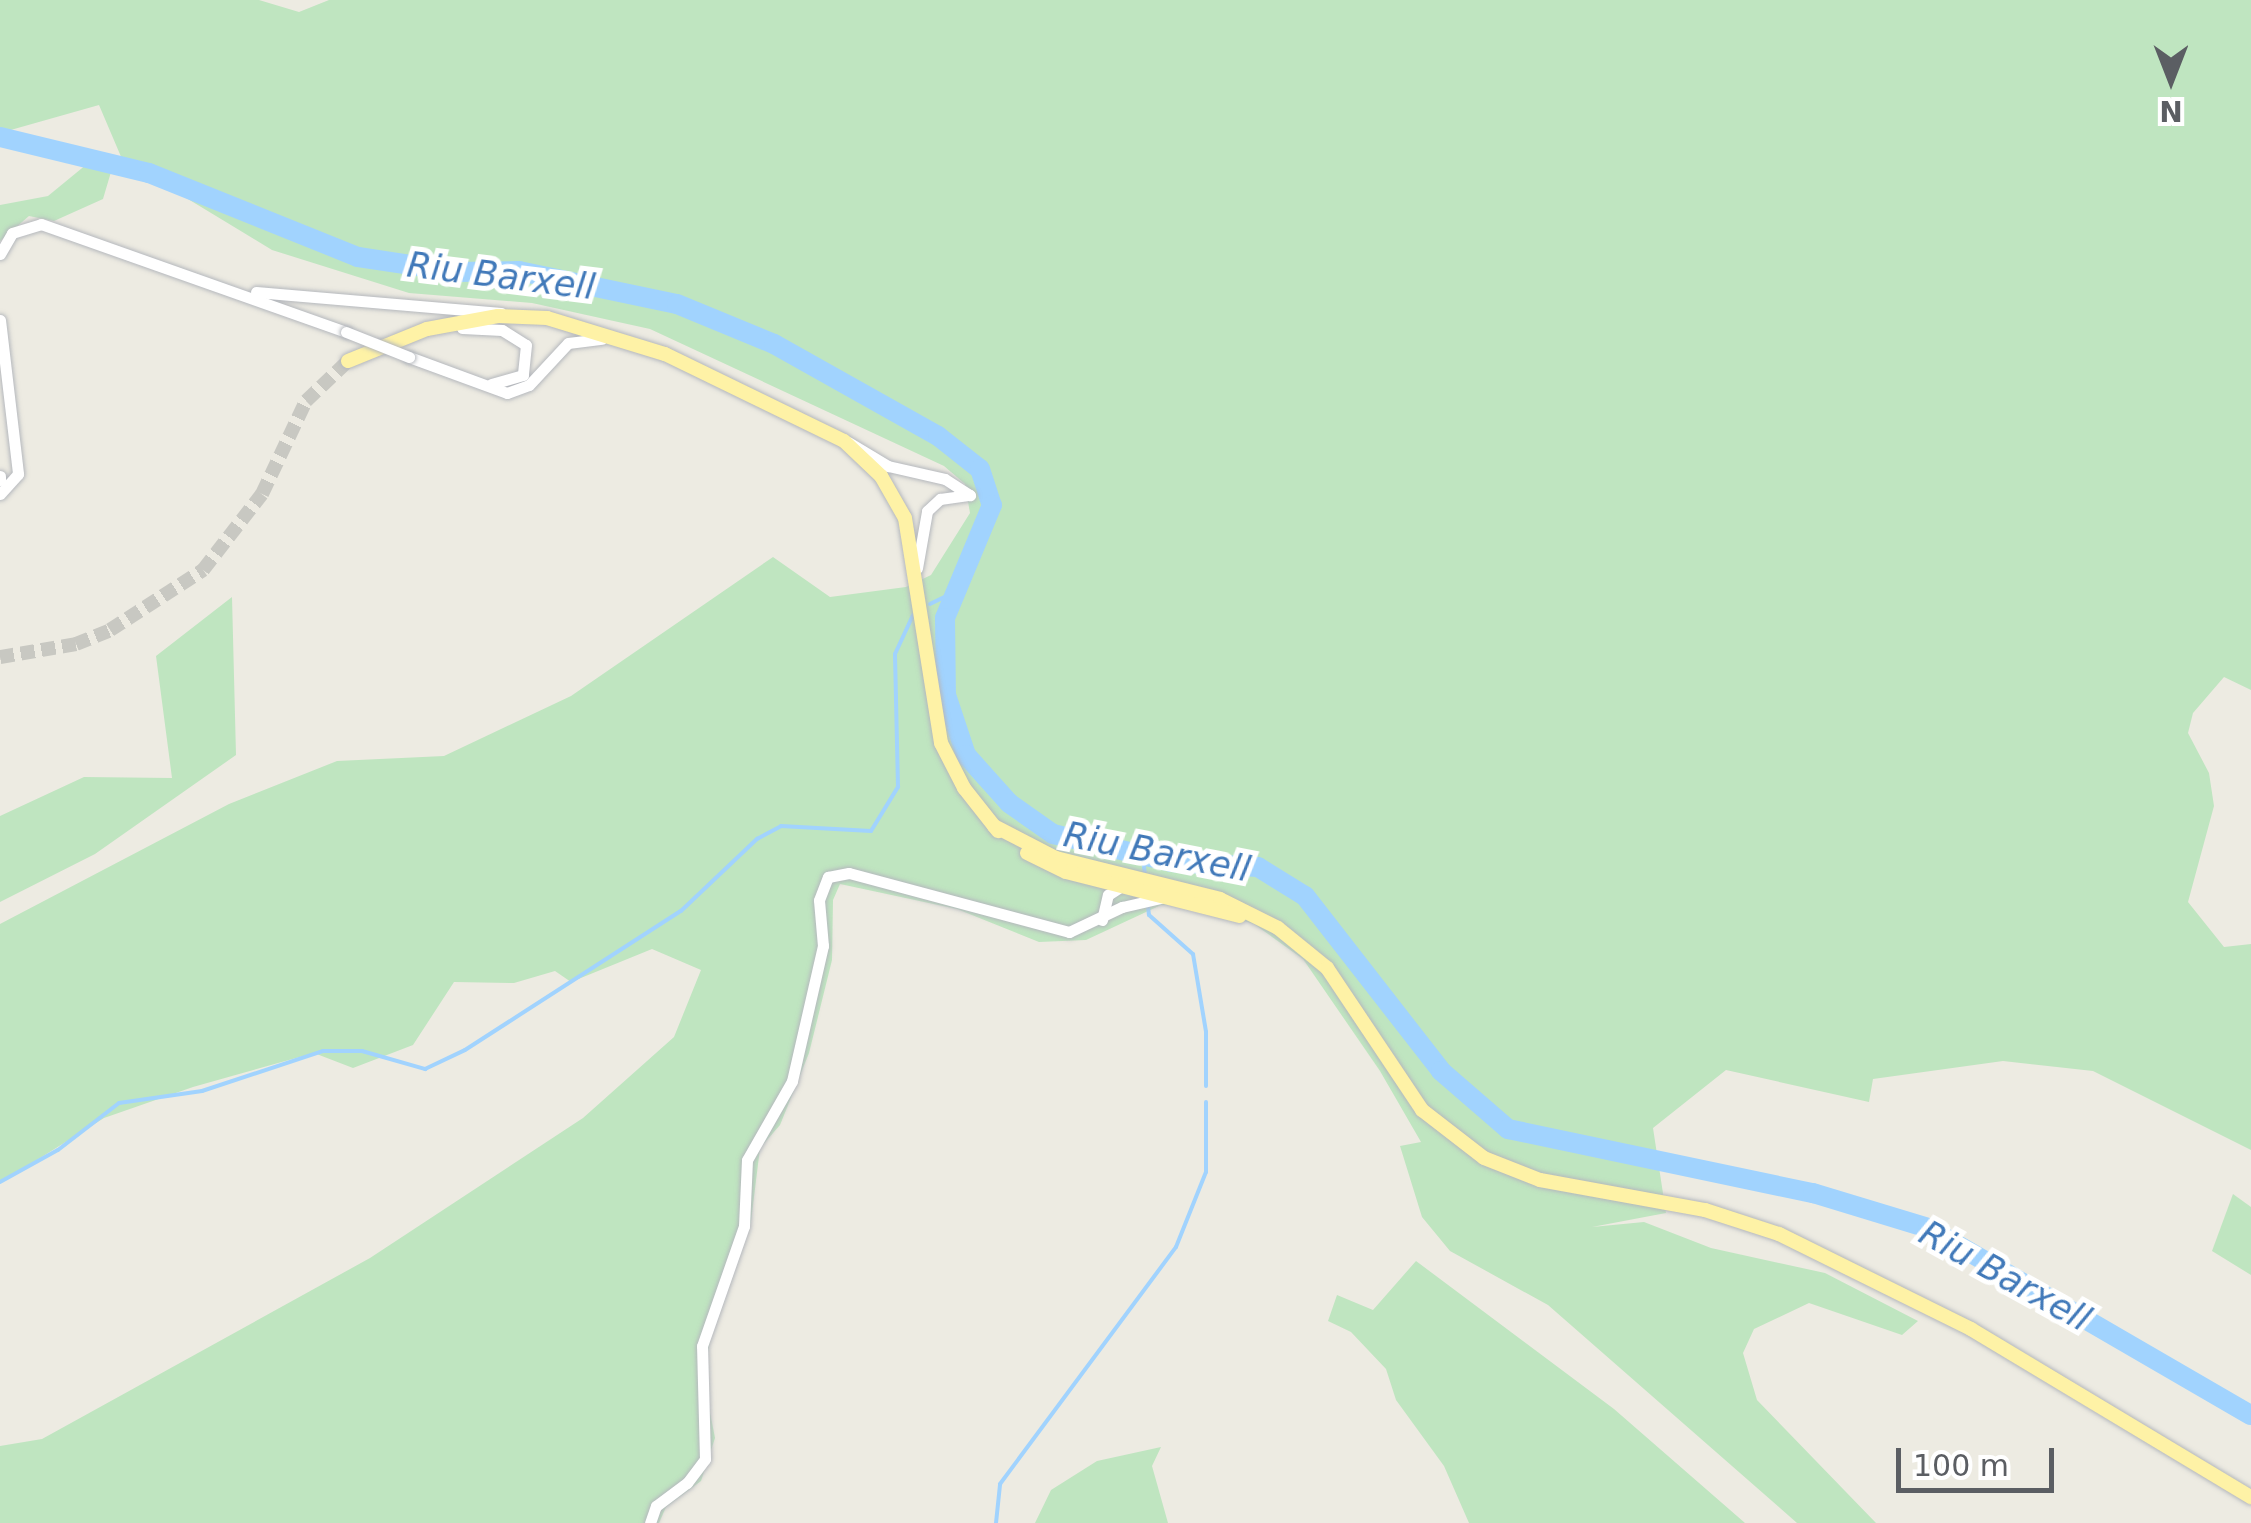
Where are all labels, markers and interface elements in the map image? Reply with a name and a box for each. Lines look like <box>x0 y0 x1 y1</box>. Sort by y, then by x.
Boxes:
north arrow <box>2121 30 2221 130</box>
text: N <box>2159 94 2183 127</box>
water label: Riu Barxell <box>405 244 597 308</box>
water label: Riu Barxell <box>1060 813 1254 891</box>
water label: Riu Barxell <box>1912 1212 2098 1340</box>
scale bar <box>1901 1428 2058 1490</box>
text: 100 m <box>1913 1448 2009 1483</box>

